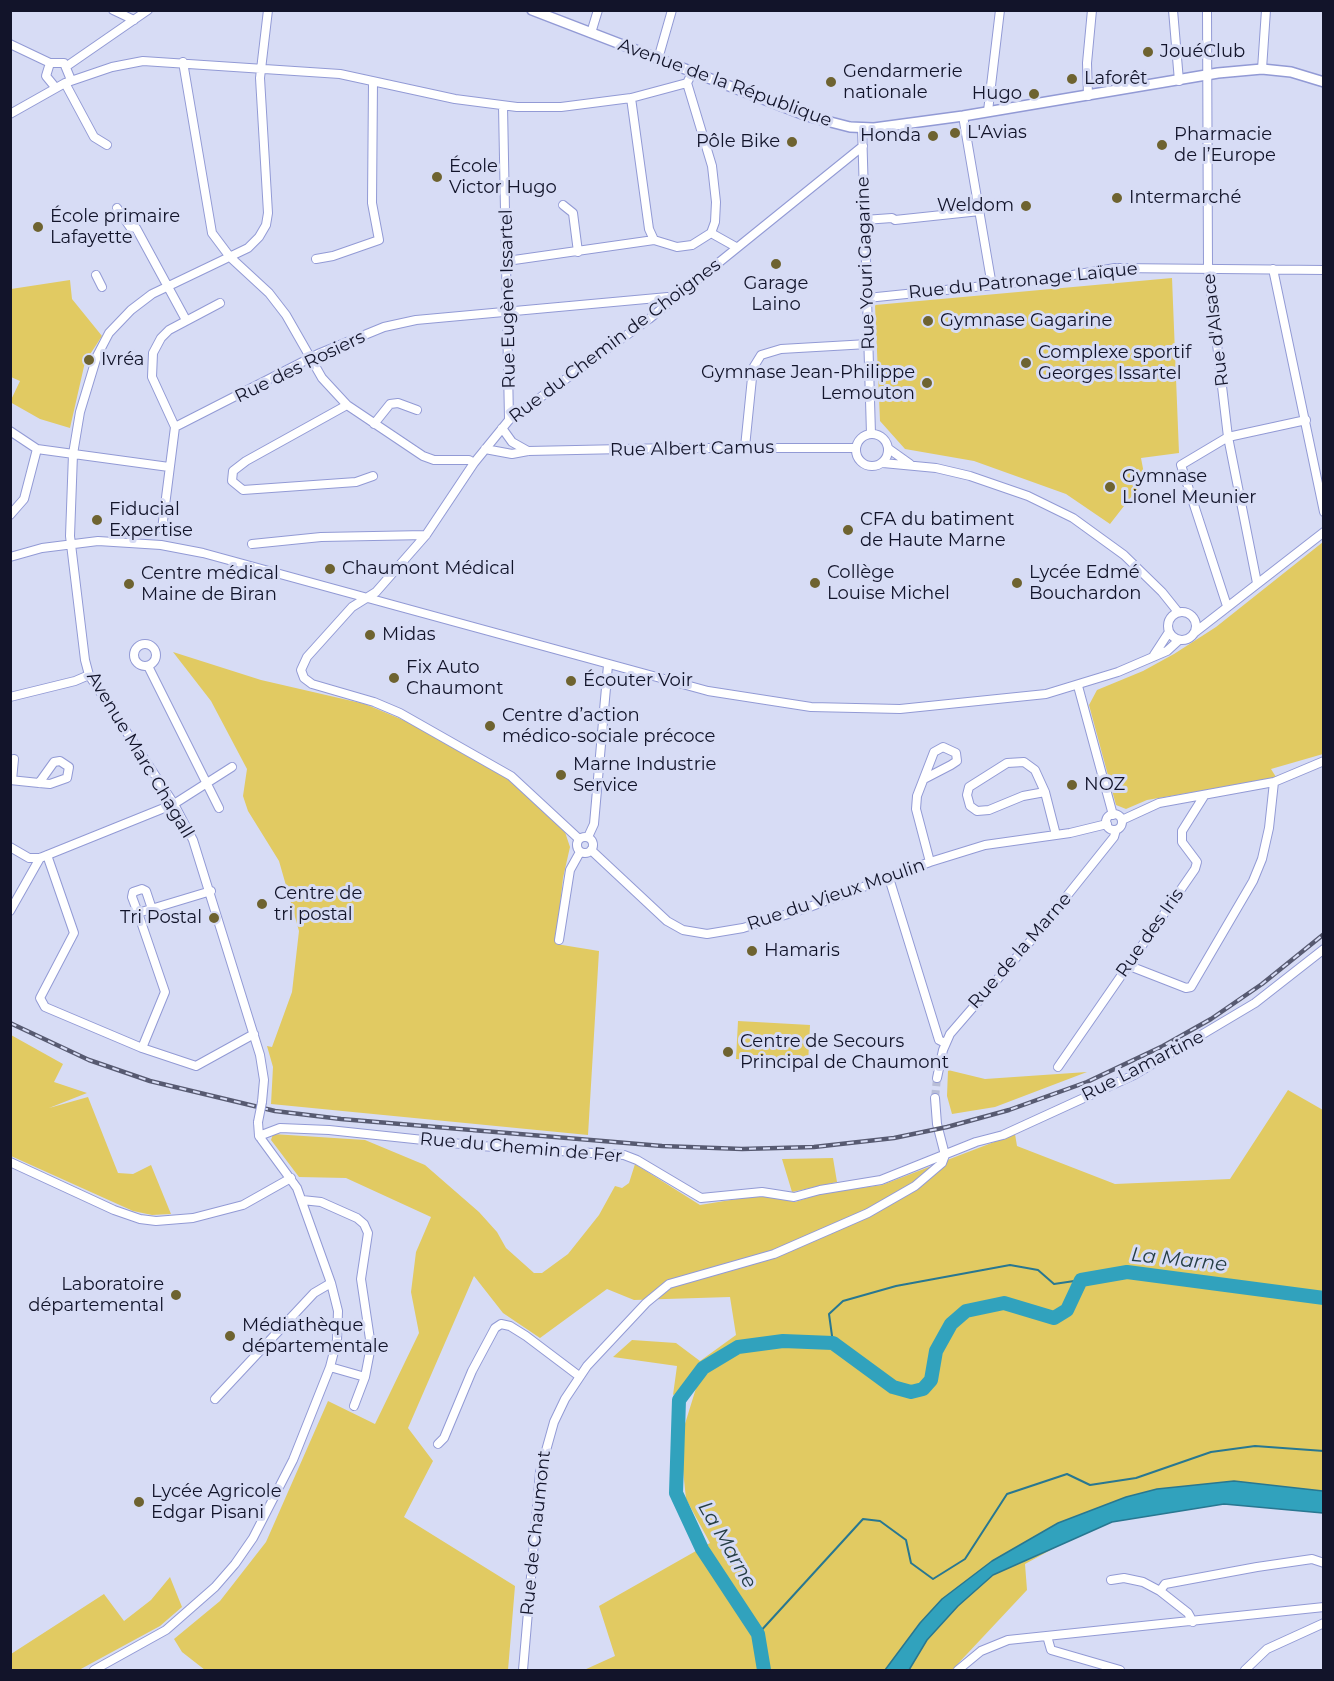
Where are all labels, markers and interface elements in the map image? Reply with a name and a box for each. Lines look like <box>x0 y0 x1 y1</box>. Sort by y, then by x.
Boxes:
street label: Avenue de la République <box>615 34 835 132</box>
place label: JouéClub <box>1160 41 1245 63</box>
marker: JouéClub <box>1141 45 1155 59</box>
place label: Gendarmerie nationale <box>843 61 963 104</box>
place label: Laforêt <box>1084 68 1148 90</box>
marker: Laforêt <box>1065 72 1079 86</box>
marker: Gendarmerie nationale <box>824 75 838 89</box>
place label: Hugo <box>972 83 1022 105</box>
marker: Hugo <box>1027 87 1041 101</box>
place label: L'Avias <box>967 122 1027 144</box>
place label: Pharmacie de l’Europe <box>1174 124 1276 166</box>
place label: Honda <box>860 125 921 147</box>
marker: L'Avias <box>948 126 962 140</box>
marker: Honda <box>926 129 940 143</box>
place label: Pôle Bike <box>696 131 780 153</box>
marker: Pôle Bike <box>785 135 799 149</box>
marker: Pharmacie de l’Europe <box>1155 138 1169 152</box>
place label: École Victor Hugo <box>449 156 557 198</box>
marker: École Victor Hugo <box>430 170 444 184</box>
street label: Rue Youri Gagarine <box>852 176 880 350</box>
place label: Intermarché <box>1129 187 1241 209</box>
marker: Intermarché <box>1110 191 1124 205</box>
place label: Weldom <box>937 195 1014 217</box>
marker: Weldom <box>1019 199 1033 213</box>
place label: École primaire Lafayette <box>50 206 180 248</box>
street label: Rue Eugène Issartel <box>496 209 520 389</box>
marker: École primaire Lafayette <box>31 220 45 234</box>
street label: Rue du Chemin de Choignes <box>505 254 725 428</box>
marker: Garage Laino <box>769 257 783 271</box>
street label: Rue du Patronage Laïque <box>907 258 1139 304</box>
street label: Rue d'Alsace <box>1198 272 1234 388</box>
place label: Garage Laino <box>744 273 808 316</box>
place label: Gymnase Gagarine <box>940 310 1112 332</box>
marker: Gymnase Gagarine <box>921 314 935 328</box>
street label: Rue des Rosiers <box>231 326 369 408</box>
place label: Complexe sportif Georges Issartel <box>1038 342 1191 385</box>
place label: Ivréa <box>101 349 144 371</box>
marker: Ivréa <box>82 353 96 367</box>
marker: Complexe sportif Georges Issartel <box>1019 356 1033 370</box>
place label: Gymnase Jean-Philippe Lemouton <box>701 362 915 404</box>
marker: Gymnase Jean-Philippe Lemouton <box>920 376 934 390</box>
street label: Rue Albert Camus <box>610 437 774 461</box>
place label: Gymnase Lionel Meunier <box>1122 466 1257 508</box>
marker: Gymnase Lionel Meunier <box>1103 480 1117 494</box>
place label: Fiducial Expertise <box>109 499 193 542</box>
place label: CFA du batiment de Haute Marne <box>860 509 1015 552</box>
marker: Fiducial Expertise <box>90 513 104 527</box>
marker: CFA du batiment de Haute Marne <box>841 523 855 537</box>
place label: Chaumont Médical <box>342 558 515 580</box>
marker: Chaumont Médical <box>323 562 337 576</box>
place label: Collège Louise Michel <box>827 562 950 604</box>
place label: Lycée Edmé Bouchardon <box>1029 562 1141 604</box>
place label: Centre médical Maine de Biran <box>141 563 279 606</box>
marker: Collège Louise Michel <box>808 576 822 590</box>
marker: Lycée Edmé Bouchardon <box>1010 576 1024 590</box>
marker: Centre médical Maine de Biran <box>122 577 136 591</box>
place label: Midas <box>382 624 436 646</box>
marker: Midas <box>363 628 377 642</box>
place label: Fix Auto Chaumont <box>406 657 504 700</box>
street label: Avenue Marc Chagall <box>82 668 198 842</box>
place label: Écouter Voir <box>583 670 693 692</box>
marker: Fix Auto Chaumont <box>387 671 401 685</box>
marker: Écouter Voir <box>564 674 578 688</box>
place label: Centre d’action médico-sociale précoce <box>502 705 715 748</box>
marker: Centre d’action médico-sociale précoce <box>483 719 497 733</box>
place label: Marne Industrie Service <box>573 754 716 796</box>
marker: Marne Industrie Service <box>554 768 568 782</box>
place label: NOZ <box>1084 774 1125 796</box>
marker: NOZ <box>1065 778 1079 792</box>
street label: Rue du Vieux Moulin <box>744 854 928 936</box>
place label: Centre de tri postal <box>274 883 362 926</box>
street label: Rue des Iris <box>1111 884 1189 982</box>
street label: Rue de la Marne <box>964 889 1076 1013</box>
marker: Centre de tri postal <box>255 897 269 911</box>
place label: Tri Postal <box>120 907 202 929</box>
marker: Tri Postal <box>207 911 221 925</box>
place label: Hamaris <box>764 940 840 962</box>
marker: Hamaris <box>745 944 759 958</box>
street label: Rue Lamartine <box>1078 1026 1208 1106</box>
place label: Centre de Secours Principal de Chaumont <box>740 1031 949 1074</box>
marker: Centre de Secours Principal de Chaumont <box>721 1045 735 1059</box>
street label: Rue du Chemin de Fer <box>419 1128 623 1168</box>
water label: La Marne <box>1130 1243 1228 1277</box>
place label: Laboratoire départemental <box>28 1274 164 1316</box>
marker: Laboratoire départemental <box>169 1288 183 1302</box>
place label: Médiathèque départementale <box>242 1315 389 1358</box>
marker: Médiathèque départementale <box>223 1329 237 1343</box>
street label: Rue de Chaumont <box>517 1449 555 1617</box>
place label: Lycée Agricole Edgar Pisani <box>151 1481 282 1524</box>
marker: Lycée Agricole Edgar Pisani <box>132 1495 146 1509</box>
water label: La Marne <box>692 1497 762 1593</box>

